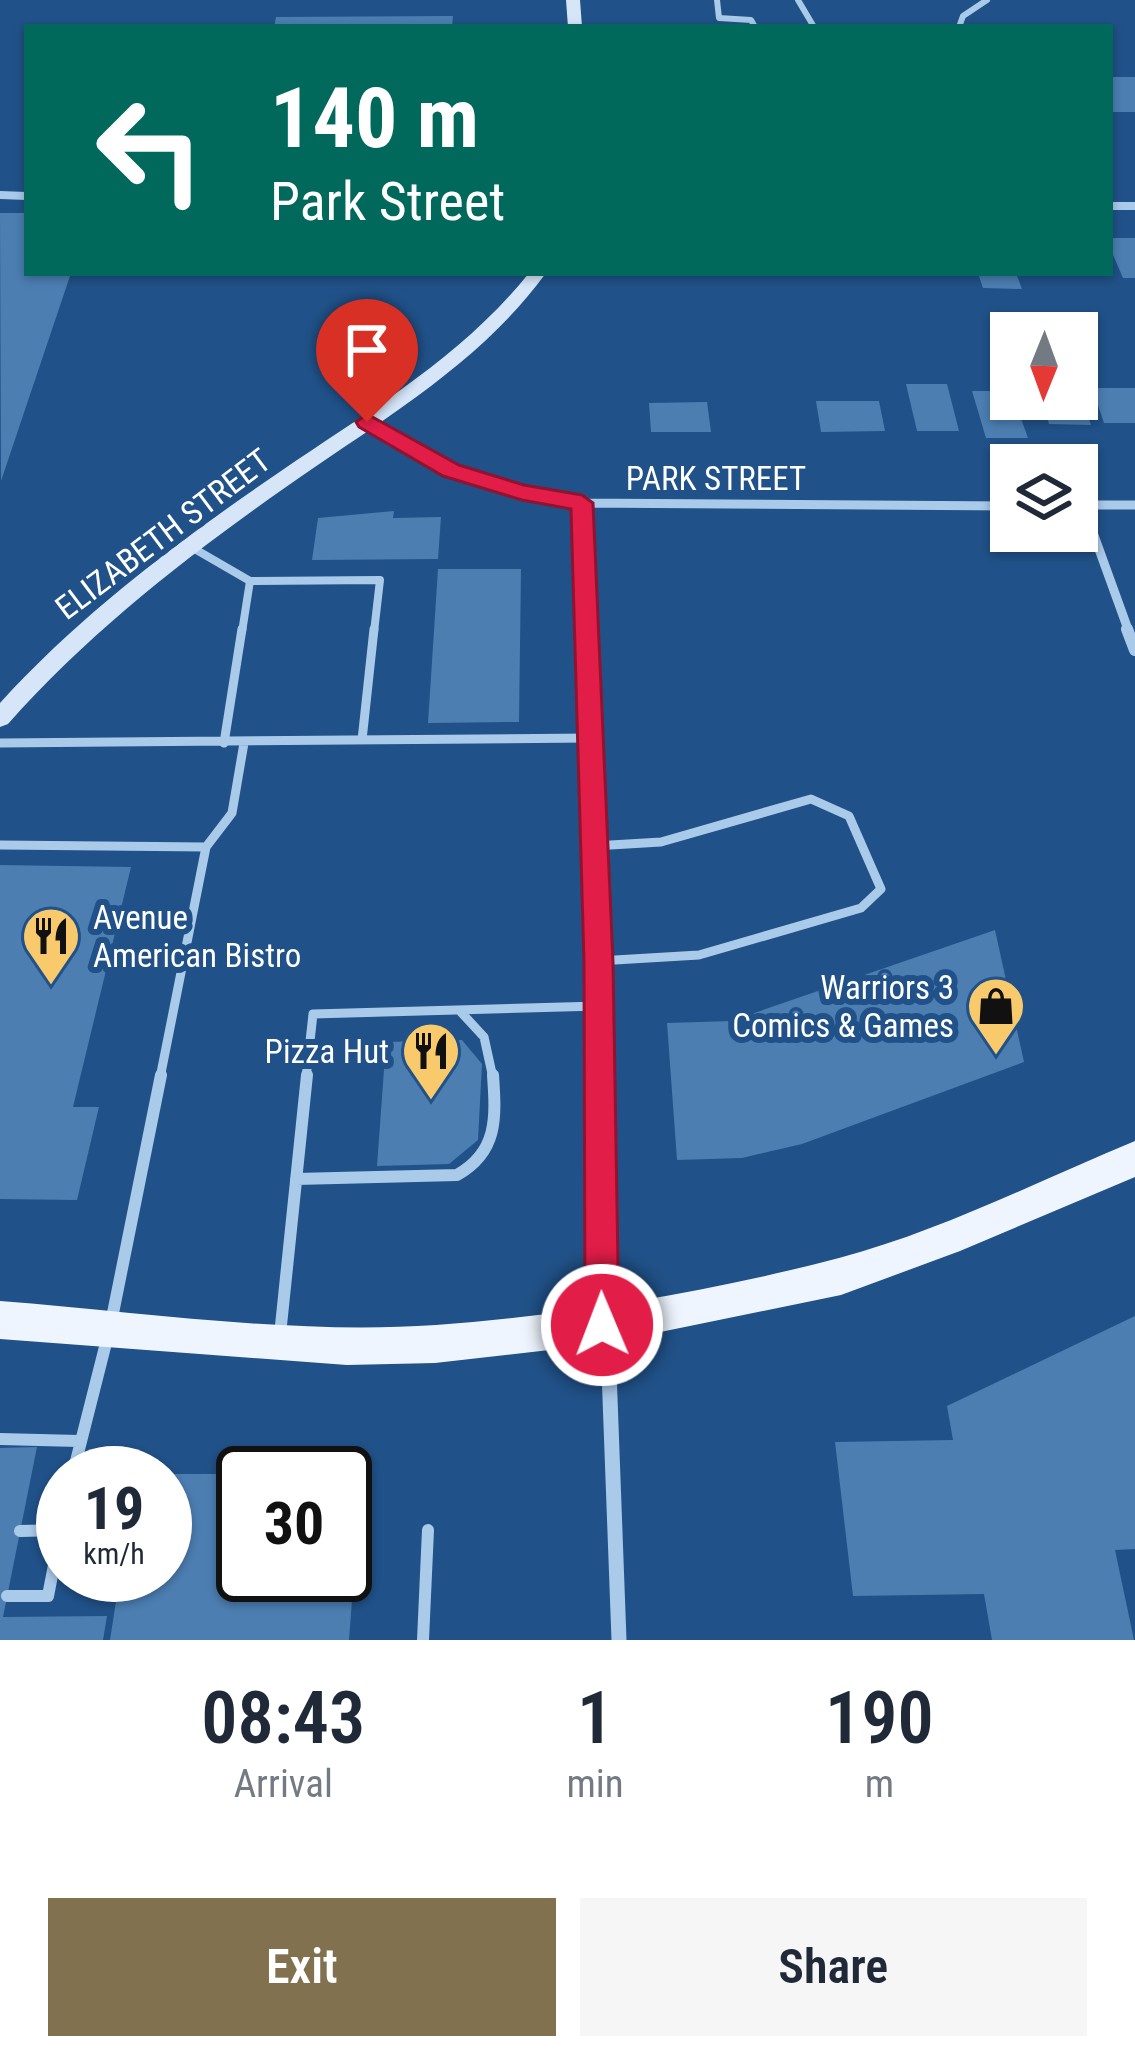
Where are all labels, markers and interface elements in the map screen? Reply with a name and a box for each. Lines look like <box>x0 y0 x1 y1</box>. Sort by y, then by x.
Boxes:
text: 140 m <box>270 69 479 168</box>
icon: left <box>72 72 228 228</box>
text: Park Street <box>270 170 505 233</box>
pin <box>316 299 418 422</box>
north arrow <box>990 312 1098 420</box>
map controls <box>990 312 1098 552</box>
icon: arrive <box>334 317 400 383</box>
street label: ELIZABETH STREET <box>48 441 278 627</box>
button: layers <box>990 444 1098 552</box>
street label: PARK STREET <box>626 459 806 498</box>
place label: Avenue American Bistro <box>93 898 301 975</box>
restaurant icon: Avenue American Bistro <box>20 905 82 987</box>
place label: Warriors 3 Comics & Games <box>732 968 954 1045</box>
shop icon: Warriors 3 Comics & Games <box>965 975 1027 1057</box>
restaurant icon: Pizza Hut <box>400 1020 462 1102</box>
place label: Pizza Hut <box>265 1032 389 1071</box>
position arrow <box>539 1262 665 1388</box>
speed limit sign: 30 <box>216 1446 372 1602</box>
text: 19 <box>84 1473 144 1544</box>
text: km/h <box>83 1536 145 1571</box>
text: 08:43 <box>201 1676 365 1761</box>
text: 1 <box>577 1676 613 1761</box>
text: 190 <box>825 1676 934 1761</box>
text: Arrival <box>234 1761 333 1807</box>
text: min <box>567 1761 624 1807</box>
text: m <box>865 1761 894 1807</box>
button: Exit <box>48 1898 556 2036</box>
button: Share <box>580 1898 1087 2036</box>

